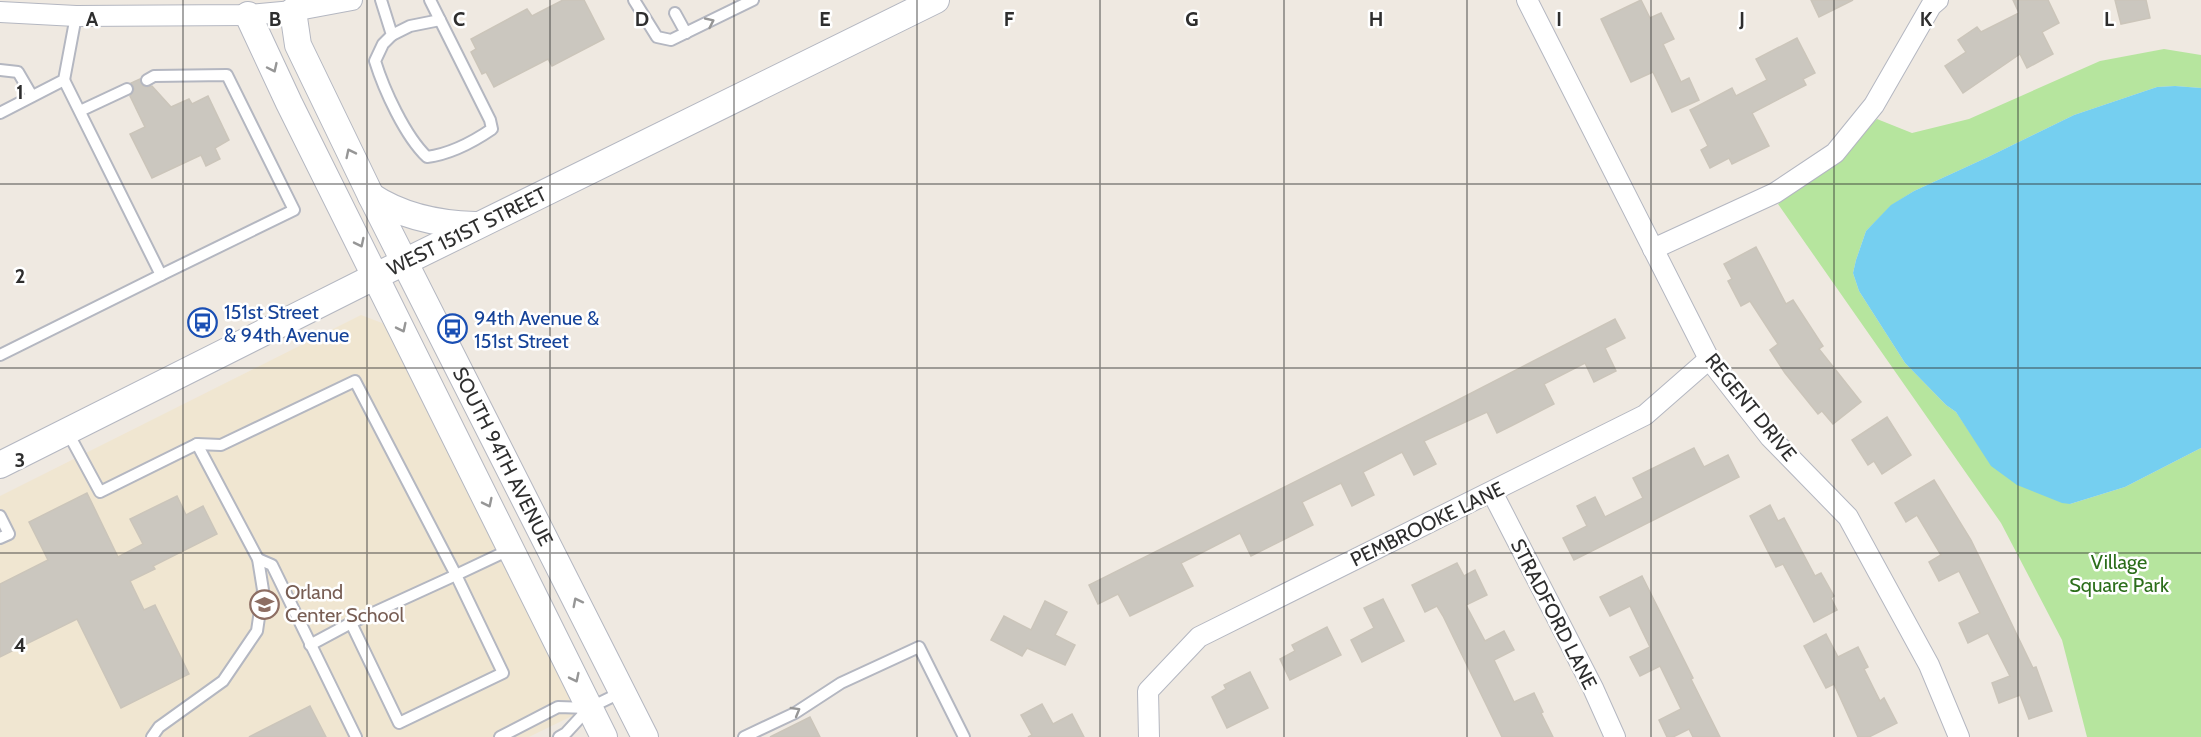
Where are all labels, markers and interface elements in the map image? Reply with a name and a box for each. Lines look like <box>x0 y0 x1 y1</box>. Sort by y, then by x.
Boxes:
text: A <box>86 7 99 31</box>
text: B <box>269 7 281 31</box>
text: C <box>453 7 465 31</box>
text: D <box>635 7 649 31</box>
text: E <box>819 7 831 31</box>
text: F <box>1004 7 1015 31</box>
text: G <box>1185 7 1199 31</box>
text: H <box>1369 7 1383 31</box>
text: I <box>1556 7 1562 31</box>
text: J <box>1738 7 1745 31</box>
text: K <box>1920 7 1933 31</box>
text: L <box>2104 7 2114 31</box>
one-way arrow <box>703 17 714 29</box>
one-way arrow <box>265 62 277 73</box>
text: 1 <box>16 80 24 104</box>
one-way arrow <box>346 149 357 160</box>
street label: WEST 151ST STREET <box>383 182 551 281</box>
one-way arrow <box>352 236 364 247</box>
text: 2 <box>15 264 25 288</box>
place label: 151st Street & 94th Avenue <box>224 300 349 347</box>
place label: 94th Avenue & 151st Street <box>474 306 599 353</box>
bus stop icon: 151st Street & 94th Avenue <box>187 307 219 339</box>
bus stop icon: 94th Avenue & 151st Street <box>437 313 469 345</box>
one-way arrow <box>395 321 407 332</box>
street label: REGENT DRIVE <box>1700 348 1802 466</box>
street label: SOUTH 94TH AVENUE <box>448 363 558 550</box>
text: 3 <box>15 448 25 472</box>
street label: PEMBROOKE LANE <box>1346 476 1508 572</box>
one-way arrow <box>481 497 493 508</box>
street label: STRADFORD LANE <box>1506 535 1602 693</box>
park label: Village Square Park <box>2069 550 2169 597</box>
place label: Orland Center School <box>285 580 405 627</box>
school or university icon: Orland Center School <box>248 588 280 620</box>
one-way arrow <box>572 597 584 608</box>
text: 4 <box>14 633 26 657</box>
one-way arrow <box>567 671 579 682</box>
one-way arrow <box>790 707 801 719</box>

